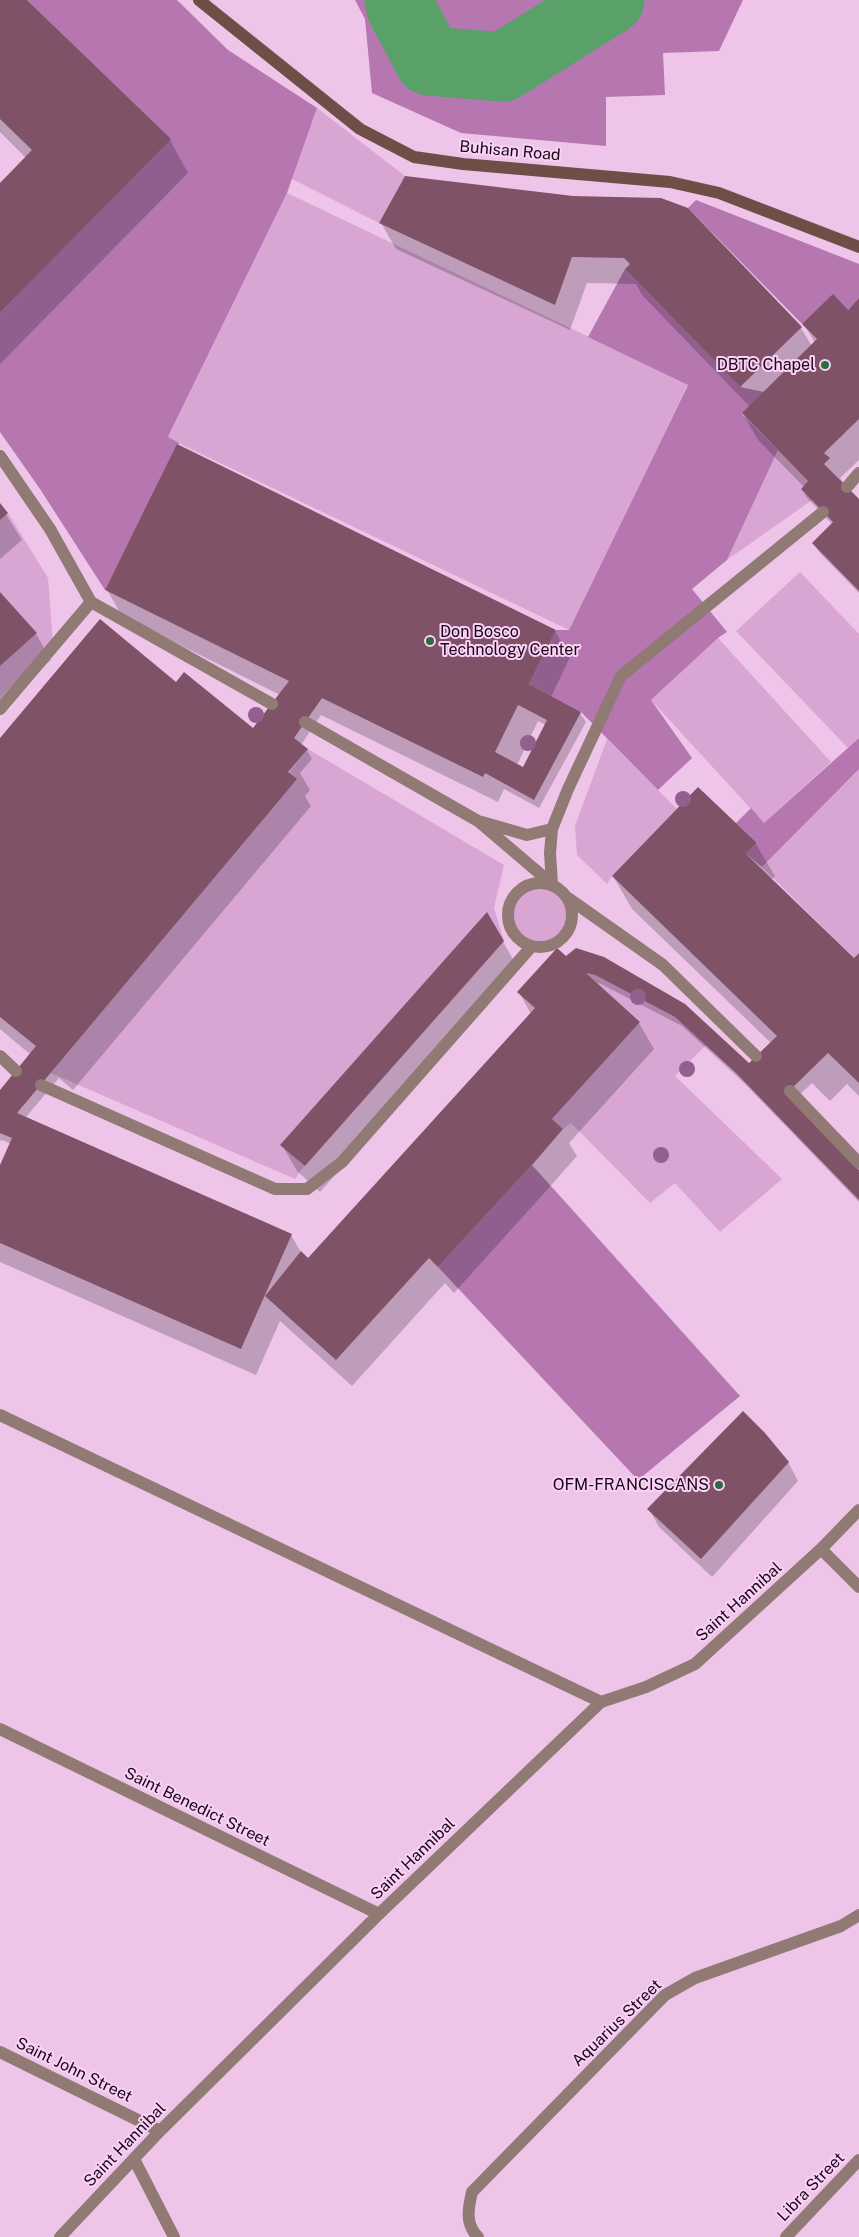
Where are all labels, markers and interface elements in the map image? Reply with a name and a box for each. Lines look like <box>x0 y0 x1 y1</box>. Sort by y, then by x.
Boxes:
street label: Buhisan Road <box>459 137 561 165</box>
place label: DBTC Chapel <box>717 355 815 375</box>
marker: DBTC Chapel <box>819 359 831 371</box>
place label: Don Bosco Technology Center <box>440 622 580 660</box>
marker: Don Bosco Technology Center <box>424 635 436 647</box>
place label: OFM-FRANCISCANS <box>553 1475 709 1495</box>
marker: OFM-FRANCISCANS <box>713 1479 725 1491</box>
street label: Saint Hannibal <box>692 1558 786 1646</box>
street label: Saint Benedict Street <box>121 1763 273 1851</box>
street label: Saint Hannibal <box>367 1814 459 1904</box>
street label: Aquarius Street <box>568 1975 666 2071</box>
street label: Saint John Street <box>13 2034 135 2106</box>
street label: Saint Hannibal <box>80 2099 170 2191</box>
street label: Libra Street <box>773 2149 849 2225</box>

